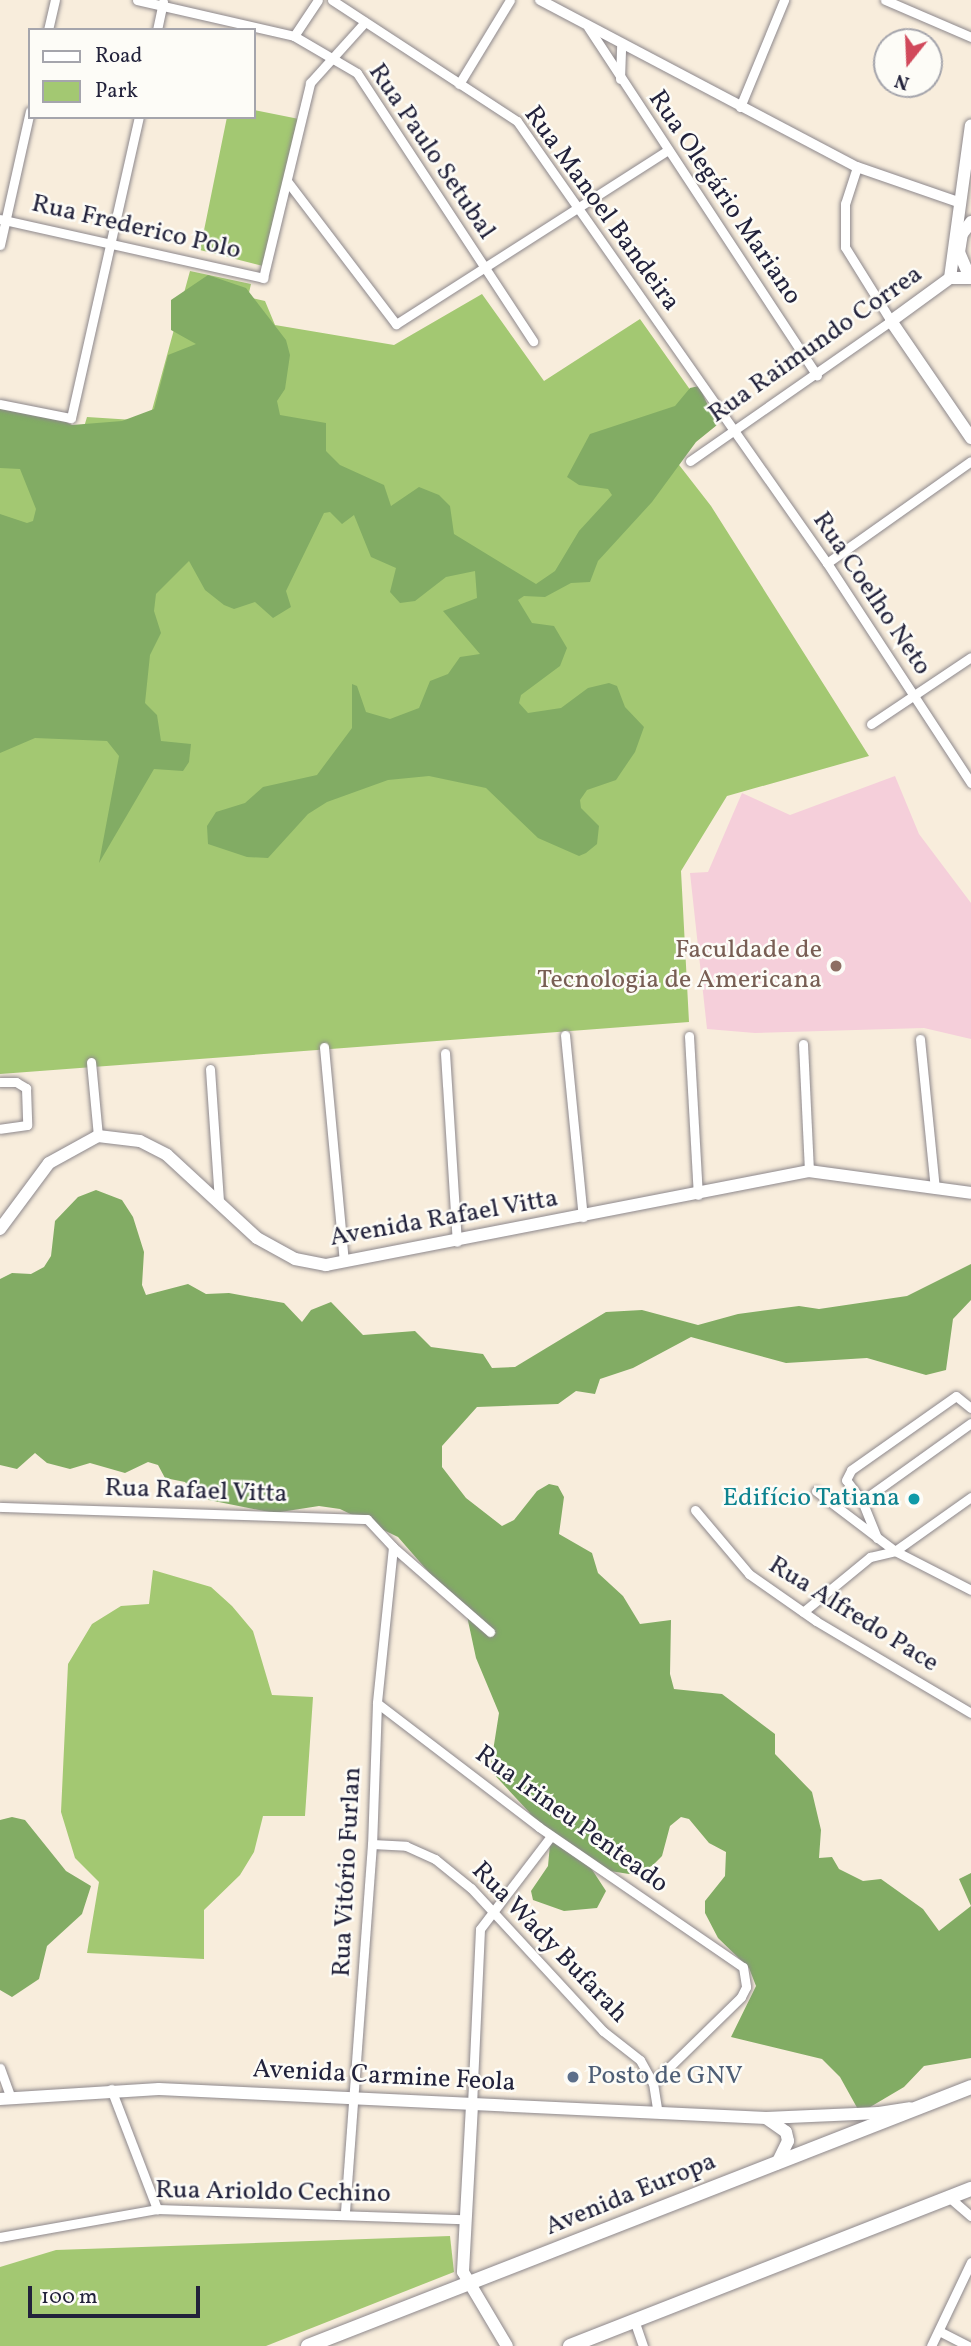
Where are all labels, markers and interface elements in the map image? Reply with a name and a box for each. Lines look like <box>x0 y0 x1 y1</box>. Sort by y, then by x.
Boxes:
legend <box>28 28 256 119</box>
north arrow <box>873 28 943 98</box>
text: Road <box>95 42 142 71</box>
street label: Rua Paulo Setubal <box>361 58 501 246</box>
text: N <box>892 67 913 96</box>
text: Park <box>95 77 138 106</box>
street label: Rua Olegário Mariano <box>641 85 807 311</box>
street label: Rua Manoel Bandeira <box>516 100 686 318</box>
street label: Rua Frederico Polo <box>28 189 244 267</box>
street label: Rua Raimundo Correa <box>703 259 929 431</box>
street label: Rua Coelho Neto <box>805 506 937 682</box>
place label: Faculdade de Tecnologia de Americana <box>537 935 822 996</box>
marker: Faculdade de Tecnologia de Americana <box>828 958 844 974</box>
street label: Avenida Rafael Vitta <box>327 1184 561 1254</box>
street label: Rua Rafael Vitta <box>104 1473 288 1511</box>
place label: Edifício Tatiana <box>722 1483 900 1515</box>
marker: Edifício Tatiana <box>906 1491 922 1507</box>
street label: Rua Alfredo Pace <box>762 1550 944 1680</box>
street label: Rua Irineu Penteado <box>468 1739 674 1901</box>
street label: Rua Vitório Furlan <box>327 1766 369 1978</box>
street label: Rua Wady Bufarah <box>464 1855 634 2031</box>
street label: Avenida Carmine Feola <box>252 2055 516 2099</box>
place label: Posto de GNV <box>587 2061 743 2093</box>
marker: Posto de GNV <box>565 2069 581 2085</box>
street label: Avenida Europa <box>541 2147 721 2243</box>
street label: Rua Arioldo Cechino <box>155 2175 391 2211</box>
scale bar <box>32 2272 203 2316</box>
text: 100 m <box>41 2283 98 2312</box>

